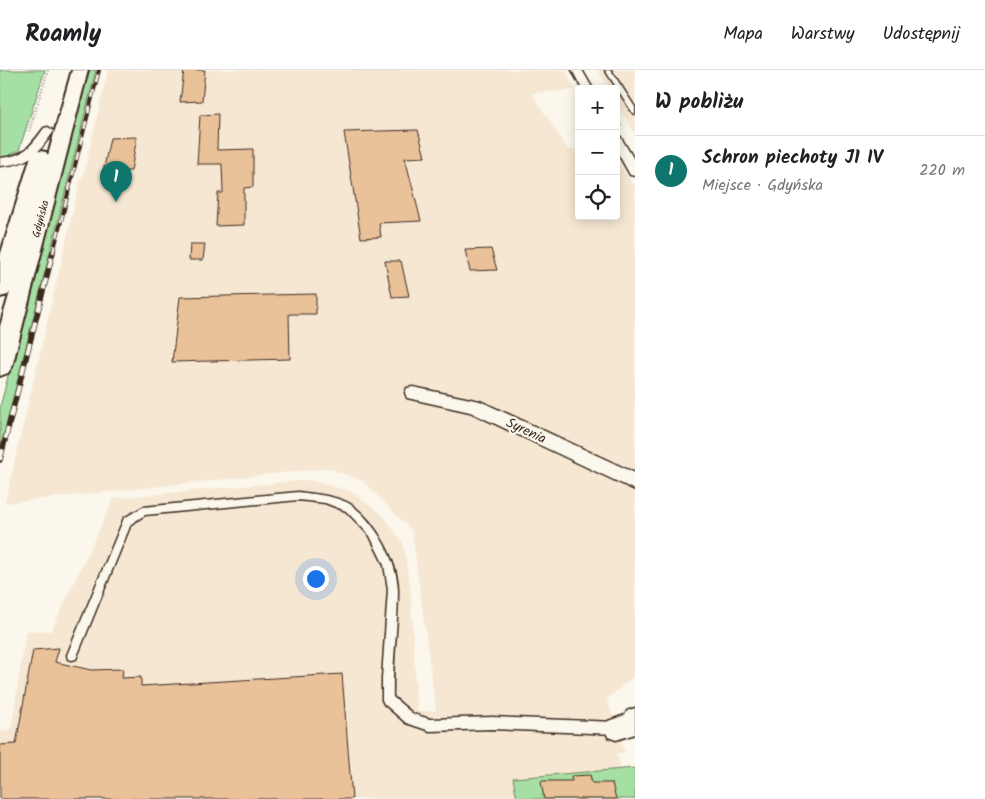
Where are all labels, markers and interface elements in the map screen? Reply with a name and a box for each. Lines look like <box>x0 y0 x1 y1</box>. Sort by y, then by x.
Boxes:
text: Roamly <box>25 15 101 54</box>
text: Mapa <box>723 20 763 49</box>
text: Warstwy <box>791 20 855 49</box>
text: Udostępnij <box>883 20 960 49</box>
map controls <box>575 85 620 220</box>
button: + <box>575 85 620 130</box>
text: W pobliżu <box>655 86 743 119</box>
button: − <box>575 130 620 175</box>
text: Schron piechoty J1 IV <box>702 143 883 173</box>
text: 1 <box>669 158 673 183</box>
text: 220 m <box>919 158 965 183</box>
pin: 1 <box>100 161 132 202</box>
text: Miejsce · Gdyńska <box>702 173 823 198</box>
button: locate <box>575 175 620 220</box>
street label: Gdyńska <box>27 198 55 240</box>
street label: Syrenia <box>502 412 550 450</box>
your location <box>303 566 329 592</box>

